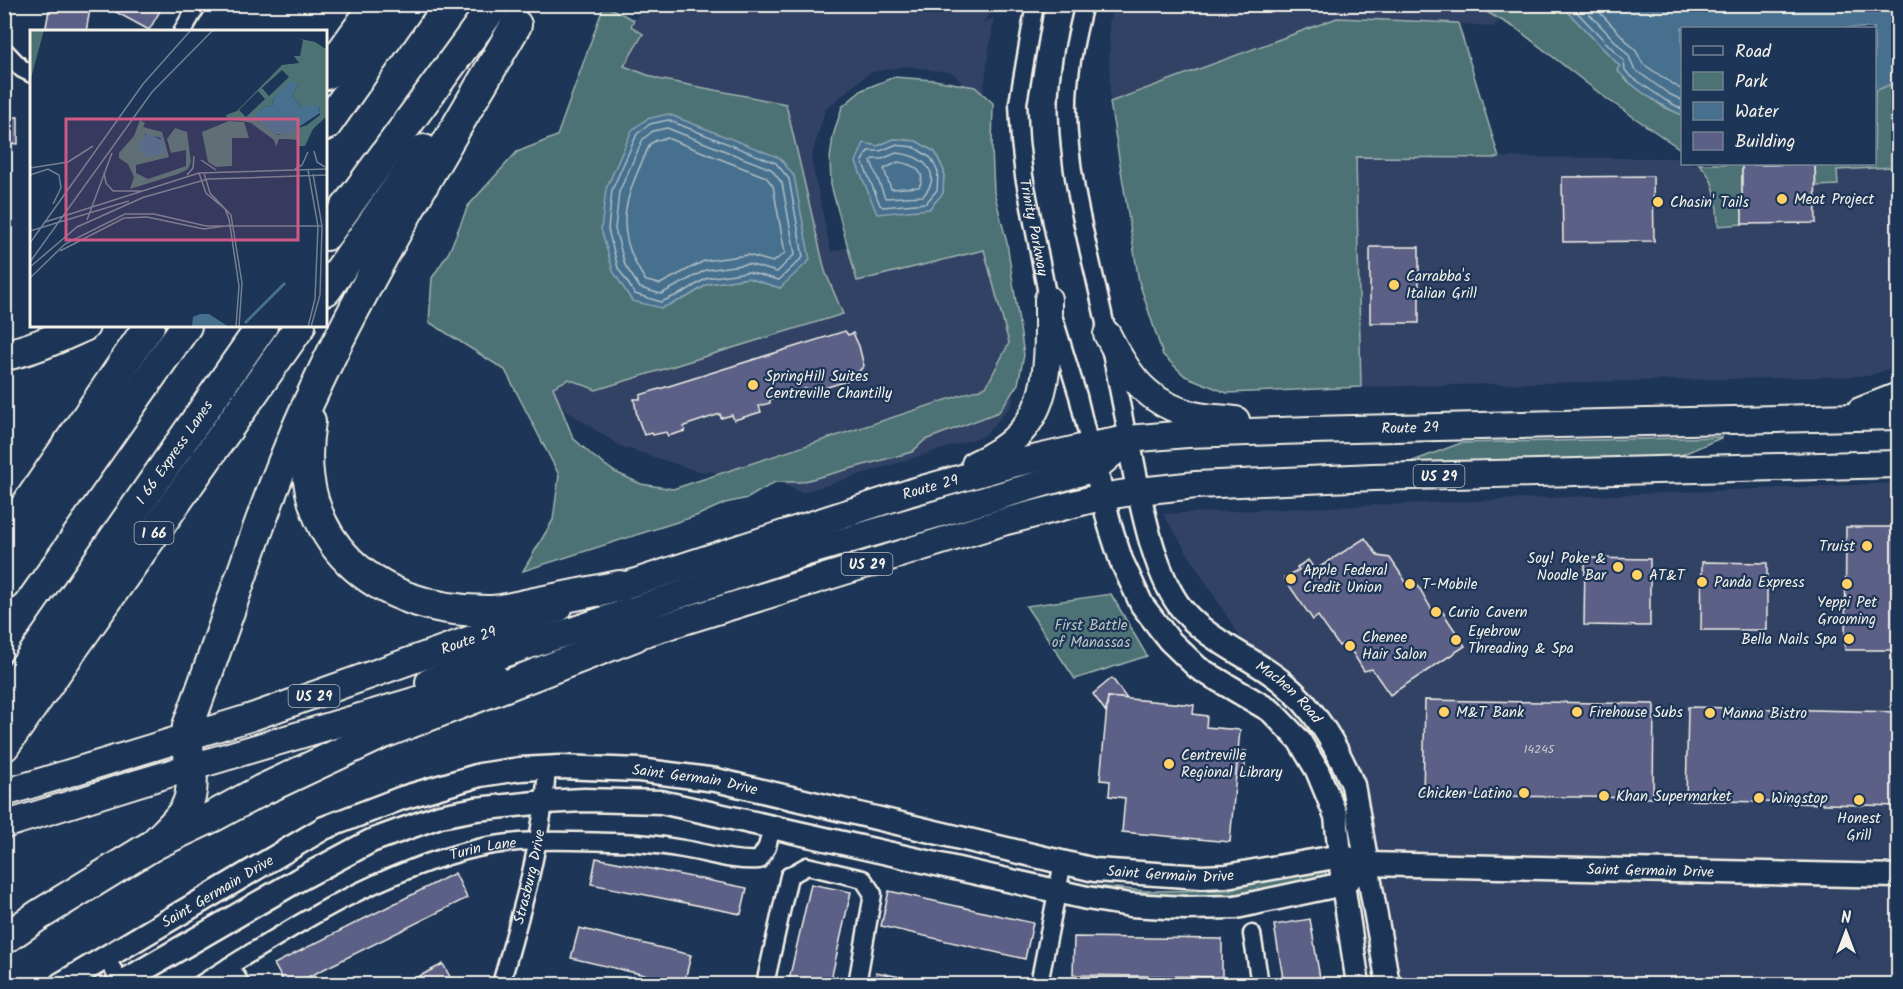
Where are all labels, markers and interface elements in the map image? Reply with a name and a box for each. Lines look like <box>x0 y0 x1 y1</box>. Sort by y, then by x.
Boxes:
legend <box>1681 27 1876 165</box>
inset map <box>30 30 327 327</box>
text: Road <box>1735 38 1772 67</box>
text: Park <box>1735 68 1768 97</box>
text: Water <box>1735 98 1780 127</box>
text: Building <box>1735 128 1795 157</box>
street label: Trinity Parkway <box>1012 177 1054 279</box>
place label: Meat Project <box>1794 188 1875 212</box>
place label: Chasin' Tails <box>1670 191 1750 215</box>
marker: Meat Project <box>1775 192 1789 206</box>
marker: Chasin' Tails <box>1651 195 1665 209</box>
place label: Carrabba's Italian Grill <box>1406 265 1477 306</box>
marker: Carrabba's Italian Grill <box>1387 278 1401 292</box>
place label: SpringHill Suites Centreville Chantilly <box>765 365 893 406</box>
marker: SpringHill Suites Centreville Chantilly <box>746 378 760 392</box>
street label: I 66 Express Lanes <box>130 395 220 510</box>
street label: Route 29 <box>1381 416 1440 441</box>
road number: US 29 <box>1414 465 1464 487</box>
street label: Route 29 <box>899 468 962 507</box>
road number: I 66 <box>134 522 174 544</box>
place label: Truist <box>1819 535 1855 559</box>
marker: Truist <box>1860 539 1874 553</box>
place label: Soy! Poke & Noodle Bar <box>1527 547 1607 588</box>
road number: US 29 <box>842 553 892 575</box>
place label: Apple Federal Credit Union <box>1303 559 1388 600</box>
marker: Soy! Poke & Noodle Bar <box>1611 560 1625 574</box>
place label: AT&T <box>1649 564 1687 588</box>
marker: AT&T <box>1630 568 1644 582</box>
place label: Panda Express <box>1714 571 1805 595</box>
marker: Apple Federal Credit Union <box>1284 572 1298 586</box>
place label: T-Mobile <box>1422 573 1478 597</box>
marker: Panda Express <box>1695 575 1709 589</box>
marker: T-Mobile <box>1403 577 1417 591</box>
marker: Yeppi Pet Grooming <box>1840 577 1854 591</box>
place label: Yeppi Pet Grooming <box>1817 591 1877 632</box>
place label: Curio Cavern <box>1448 601 1528 625</box>
marker: Curio Cavern <box>1429 605 1443 619</box>
park label: First Battle of Manassas <box>1052 614 1131 655</box>
street label: Route 29 <box>438 620 500 662</box>
place label: Eyebrow Threading & Spa <box>1468 620 1574 661</box>
place label: Chenee Hair Salon <box>1362 626 1427 667</box>
place label: Bella Nails Spa <box>1741 628 1837 652</box>
marker: Bella Nails Spa <box>1842 632 1856 646</box>
marker: Eyebrow Threading & Spa <box>1449 633 1463 647</box>
marker: Chenee Hair Salon <box>1343 639 1357 653</box>
street label: Machen Road <box>1250 655 1328 729</box>
road number: US 29 <box>288 685 340 707</box>
place label: M&T Bank <box>1456 701 1525 725</box>
place label: Firehouse Subs <box>1589 701 1683 725</box>
place label: Manna Bistro <box>1722 702 1807 726</box>
marker: M&T Bank <box>1437 705 1451 719</box>
marker: Firehouse Subs <box>1570 705 1584 719</box>
marker: Manna Bistro <box>1703 706 1717 720</box>
house number: 14245 <box>1524 740 1556 759</box>
place label: Centreville Regional Library <box>1181 744 1283 785</box>
marker: Centreville Regional Library <box>1162 757 1176 771</box>
street label: Saint Germain Drive <box>632 759 760 803</box>
place label: Chicken Latino <box>1418 782 1512 806</box>
place label: Khan Supermarket <box>1616 785 1732 809</box>
marker: Chicken Latino <box>1517 786 1531 800</box>
place label: Wingstop <box>1771 787 1828 811</box>
marker: Khan Supermarket <box>1597 789 1611 803</box>
marker: Wingstop <box>1752 791 1766 805</box>
marker: Honest Grill <box>1852 793 1866 807</box>
place label: Honest Grill <box>1837 807 1881 848</box>
street label: Strasburg Drive <box>507 827 553 927</box>
street label: Turin Lane <box>447 831 518 868</box>
street label: Saint Germain Drive <box>157 849 279 935</box>
street label: Saint Germain Drive <box>1586 858 1714 885</box>
street label: Saint Germain Drive <box>1106 860 1236 890</box>
north arrow <box>1816 902 1876 962</box>
text: N <box>1841 906 1851 931</box>

